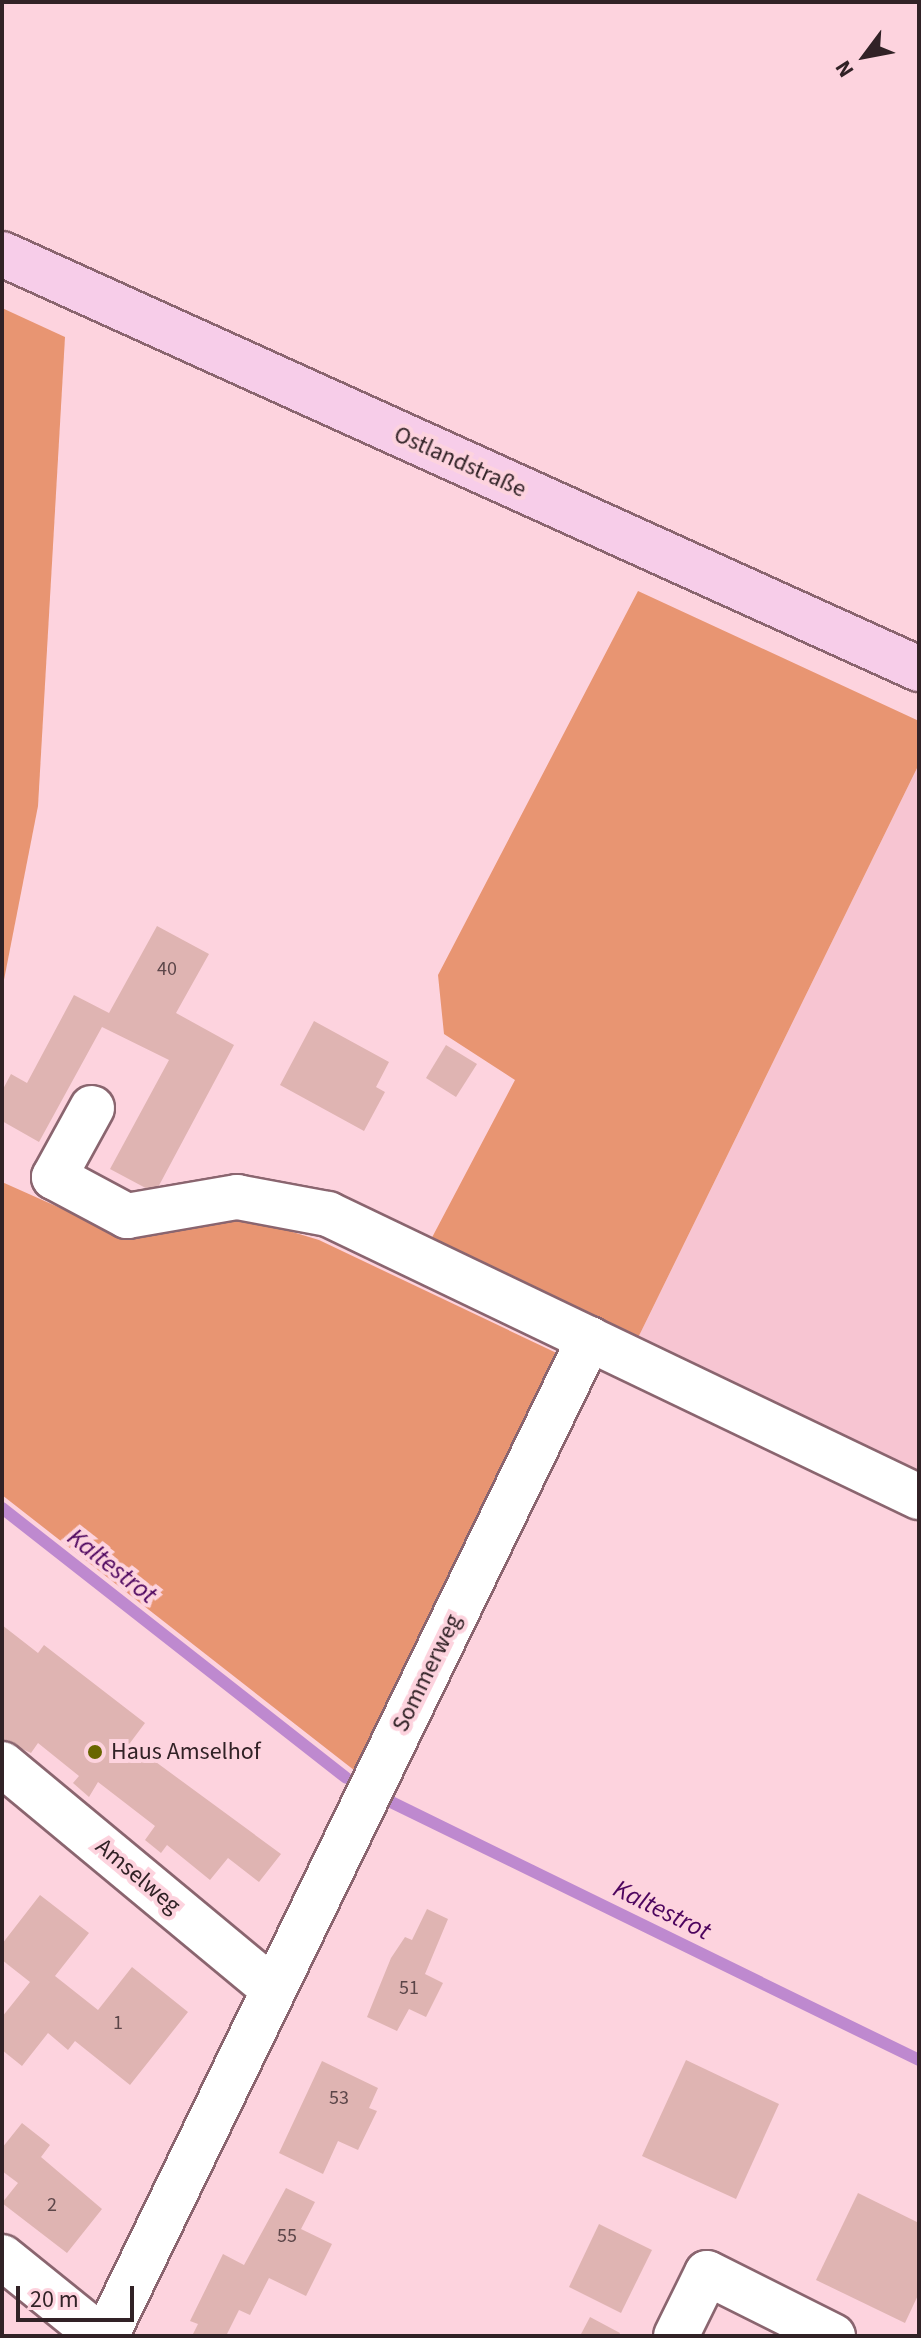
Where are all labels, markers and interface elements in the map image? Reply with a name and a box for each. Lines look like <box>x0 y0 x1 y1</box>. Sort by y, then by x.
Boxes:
north arrow <box>825 16 905 96</box>
text: N <box>827 54 862 83</box>
street label: Ostlandstraße <box>389 420 531 504</box>
house number: 40 <box>157 957 177 981</box>
water label: Kaltestrot <box>61 1522 163 1610</box>
street label: Sommerweg <box>386 1610 468 1736</box>
place label: Haus Amselhof <box>111 1738 261 1766</box>
marker: Haus Amselhof <box>86 1743 104 1761</box>
street label: Amselweg <box>90 1832 186 1920</box>
water label: Kaltestrot <box>608 1873 716 1947</box>
house number: 51 <box>399 1976 419 2000</box>
house number: 1 <box>113 2011 123 2035</box>
house number: 53 <box>329 2086 349 2110</box>
house number: 2 <box>47 2193 57 2217</box>
house number: 55 <box>277 2224 297 2248</box>
scale bar <box>20 2270 138 2320</box>
text: 20 m <box>30 2282 79 2317</box>

